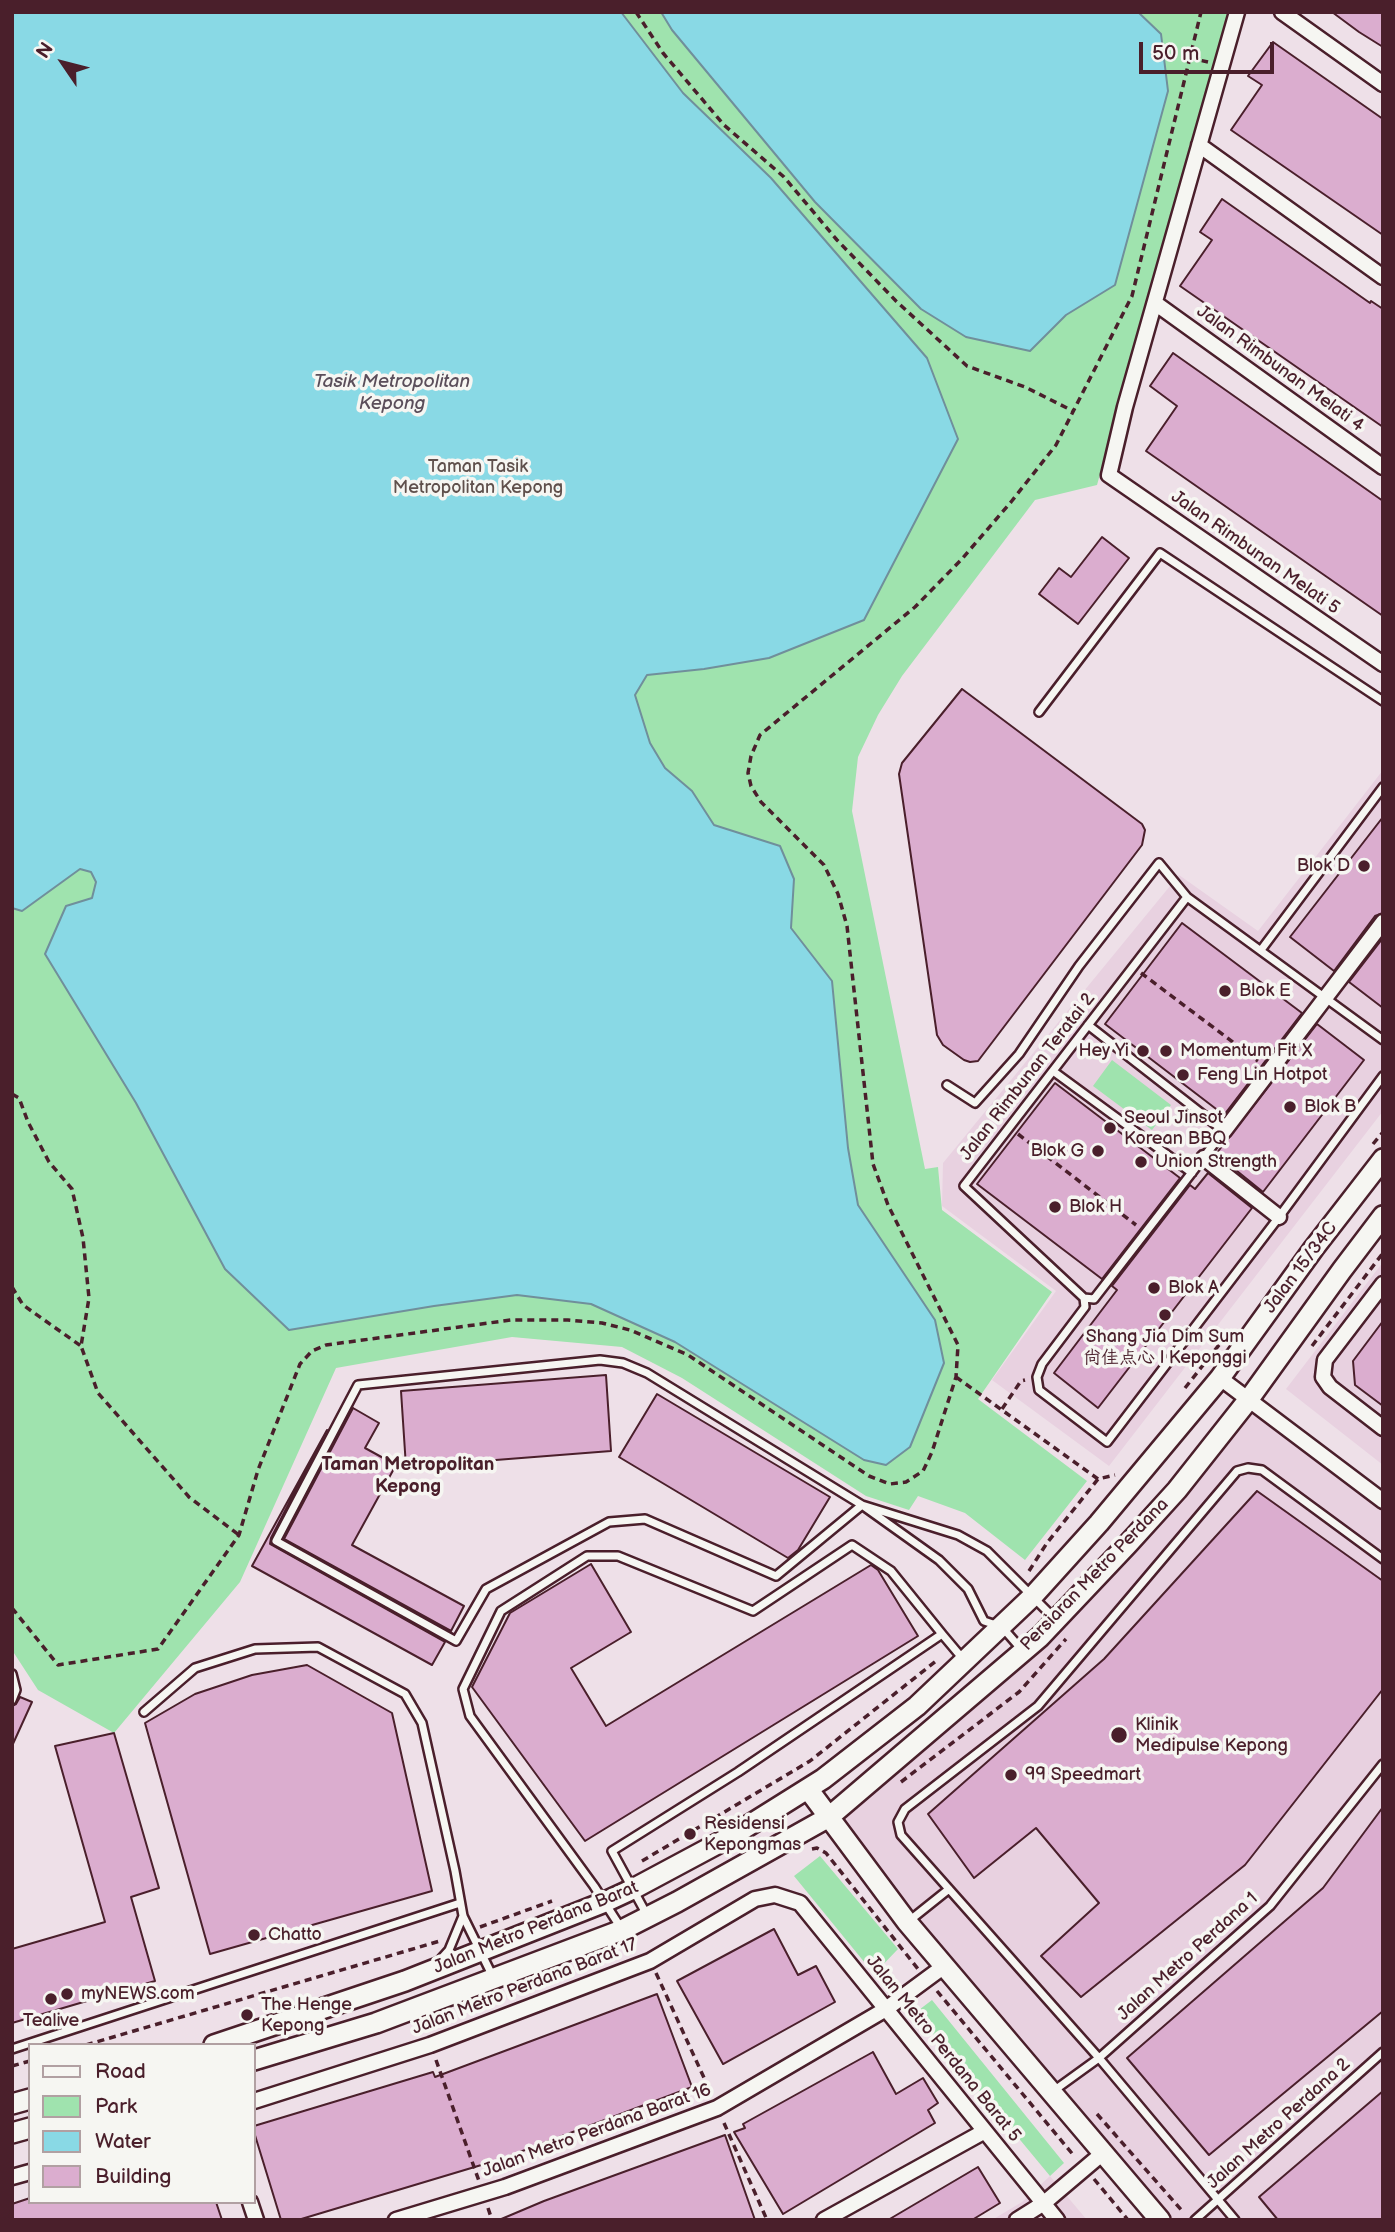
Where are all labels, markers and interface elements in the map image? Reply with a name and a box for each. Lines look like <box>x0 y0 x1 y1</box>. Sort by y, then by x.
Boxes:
north arrow <box>28 28 98 98</box>
scale bar <box>1143 28 1278 72</box>
text: N <box>32 38 59 63</box>
text: 50 m <box>1152 41 1199 66</box>
street label: Jalan Rimbunan Melati 4 <box>1192 301 1368 437</box>
water label: Tasik Metropolitan Kepong <box>314 371 470 415</box>
park label: Taman Tasik Metropolitan Kepong <box>393 456 563 498</box>
street label: Jalan Rimbunan Melati 5 <box>1167 487 1343 619</box>
place label: Blok D <box>1297 855 1350 877</box>
marker: Blok D <box>1356 858 1372 874</box>
place label: Blok E <box>1239 980 1291 1002</box>
marker: Blok E <box>1217 983 1233 999</box>
street label: Jalan Rimbunan Teratai 2 <box>956 989 1100 1165</box>
place label: Hey Yi <box>1078 1040 1129 1062</box>
place label: Momentum Fit X <box>1180 1040 1312 1062</box>
marker: Hey Yi <box>1135 1043 1151 1059</box>
marker: Momentum Fit X <box>1158 1043 1174 1059</box>
place label: Feng Lin Hotpot <box>1197 1064 1327 1086</box>
marker: Feng Lin Hotpot <box>1175 1067 1191 1083</box>
place label: Blok B <box>1304 1096 1356 1118</box>
marker: Blok B <box>1282 1099 1298 1115</box>
place label: Seoul Jinsot Korean BBQ <box>1124 1107 1226 1150</box>
marker: Seoul Jinsot Korean BBQ <box>1102 1120 1118 1136</box>
place label: Blok G <box>1030 1140 1084 1162</box>
marker: Blok G <box>1090 1143 1106 1159</box>
place label: Union Strength <box>1155 1151 1277 1173</box>
marker: Union Strength <box>1133 1154 1149 1170</box>
place label: Blok H <box>1069 1196 1122 1218</box>
marker: Blok H <box>1047 1199 1063 1215</box>
street label: Jalan 15/34C <box>1260 1218 1342 1318</box>
place label: Blok A <box>1168 1277 1219 1299</box>
marker: Blok A <box>1146 1280 1162 1296</box>
marker: Shang Jia Dim Sum 尚佳点心 | Keponggi <box>1157 1307 1173 1323</box>
place label: Shang Jia Dim Sum 尚佳点心 | Keponggi <box>1083 1326 1247 1368</box>
district label: Taman Metropolitan Kepong <box>322 1454 494 1498</box>
street label: Persiaran Metro Perdana <box>1017 1494 1173 1656</box>
place label: Klinik Medipulse Kepong <box>1135 1714 1288 1756</box>
marker: Klinik Medipulse Kepong <box>1109 1725 1129 1745</box>
place label: 99 Speedmart <box>1025 1764 1141 1786</box>
marker: 99 Speedmart <box>1003 1767 1019 1783</box>
place label: Residensi Kepongmas <box>704 1813 801 1856</box>
marker: Residensi Kepongmas <box>682 1826 698 1842</box>
street label: Jalan Metro Perdana Barat <box>431 1877 641 1979</box>
street label: Jalan Metro Perdana 1 <box>1113 1888 1263 2026</box>
place label: Chatto <box>268 1924 322 1946</box>
marker: Chatto <box>246 1927 262 1943</box>
street label: Jalan Metro Perdana Barat 17 <box>409 1934 641 2040</box>
street label: Jalan Metro Perdana Barat 5 <box>861 1951 1025 2147</box>
place label: myNEWS.com <box>81 1983 195 2005</box>
marker: myNEWS.com <box>59 1986 75 2002</box>
marker: Tealive <box>43 1991 59 2007</box>
place label: The Henge Kepong <box>261 1994 352 2036</box>
marker: The Henge Kepong <box>239 2007 255 2023</box>
place label: Tealive <box>23 2010 79 2032</box>
legend <box>28 2043 256 2204</box>
street label: Jalan Metro Perdana 2 <box>1203 2054 1355 2194</box>
text: Road <box>95 2059 146 2084</box>
street label: Jalan Metro Perdana Barat 16 <box>480 2080 714 2182</box>
text: Park <box>95 2094 137 2119</box>
text: Water <box>95 2129 151 2154</box>
text: Building <box>95 2164 171 2189</box>

